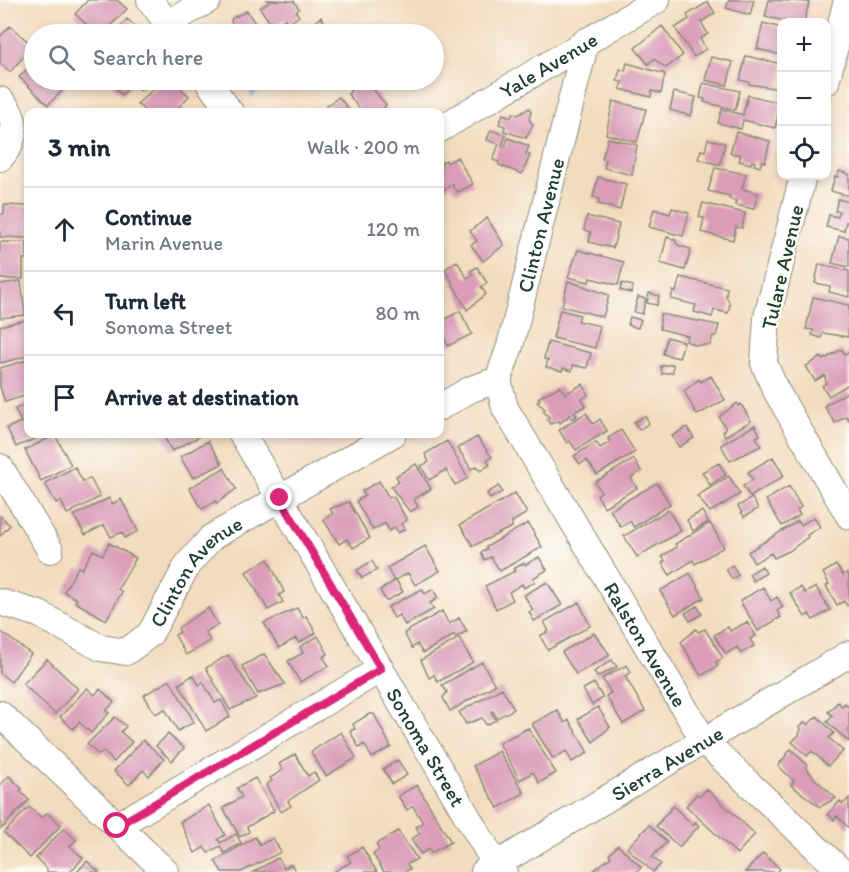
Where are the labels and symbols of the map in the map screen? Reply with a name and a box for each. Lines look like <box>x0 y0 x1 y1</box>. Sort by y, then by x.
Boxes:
street label: Yale Avenue <box>495 26 602 103</box>
street label: Clinton Avenue <box>511 155 569 295</box>
street label: Tulare Avenue <box>755 202 809 332</box>
route end <box>266 484 292 510</box>
street label: Clinton Avenue <box>144 510 246 631</box>
street label: Ralston Avenue <box>599 577 693 711</box>
street label: Sonoma Street <box>382 683 471 811</box>
street label: Sierra Avenue <box>606 720 727 806</box>
route start <box>103 812 129 838</box>

